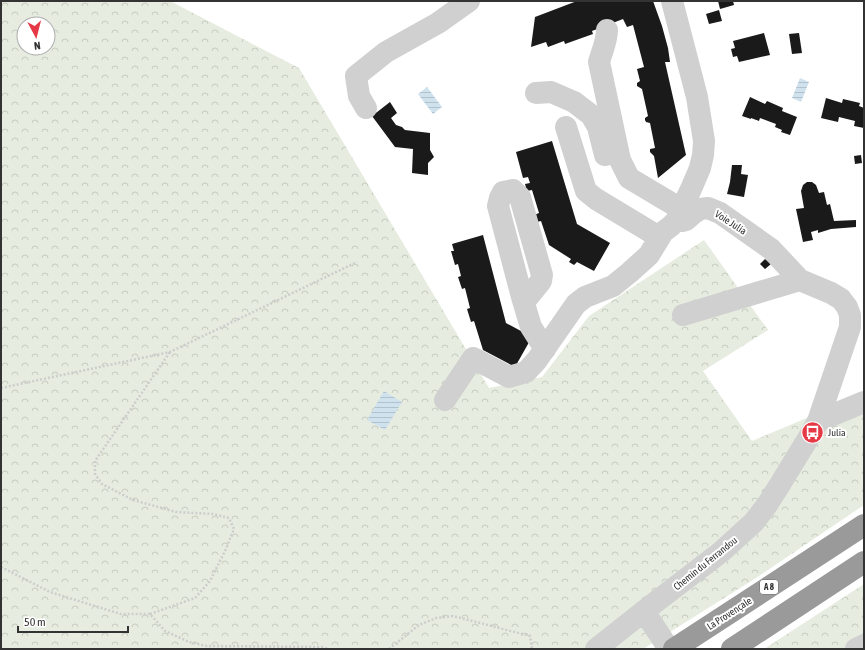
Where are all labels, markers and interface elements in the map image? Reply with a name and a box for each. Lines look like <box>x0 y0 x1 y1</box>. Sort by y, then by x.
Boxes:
north arrow <box>16 16 56 56</box>
text: N <box>33 40 41 52</box>
street label: Voie Julia <box>713 208 749 237</box>
bus stop icon: Julia <box>799 419 825 445</box>
place label: Julia <box>828 427 846 438</box>
street label: Chemin du Ferrandou <box>671 534 739 592</box>
road number: A 8 <box>760 580 778 594</box>
street label: La Provençale <box>705 595 754 632</box>
scale bar <box>18 608 128 634</box>
text: 50 m <box>24 615 46 629</box>

